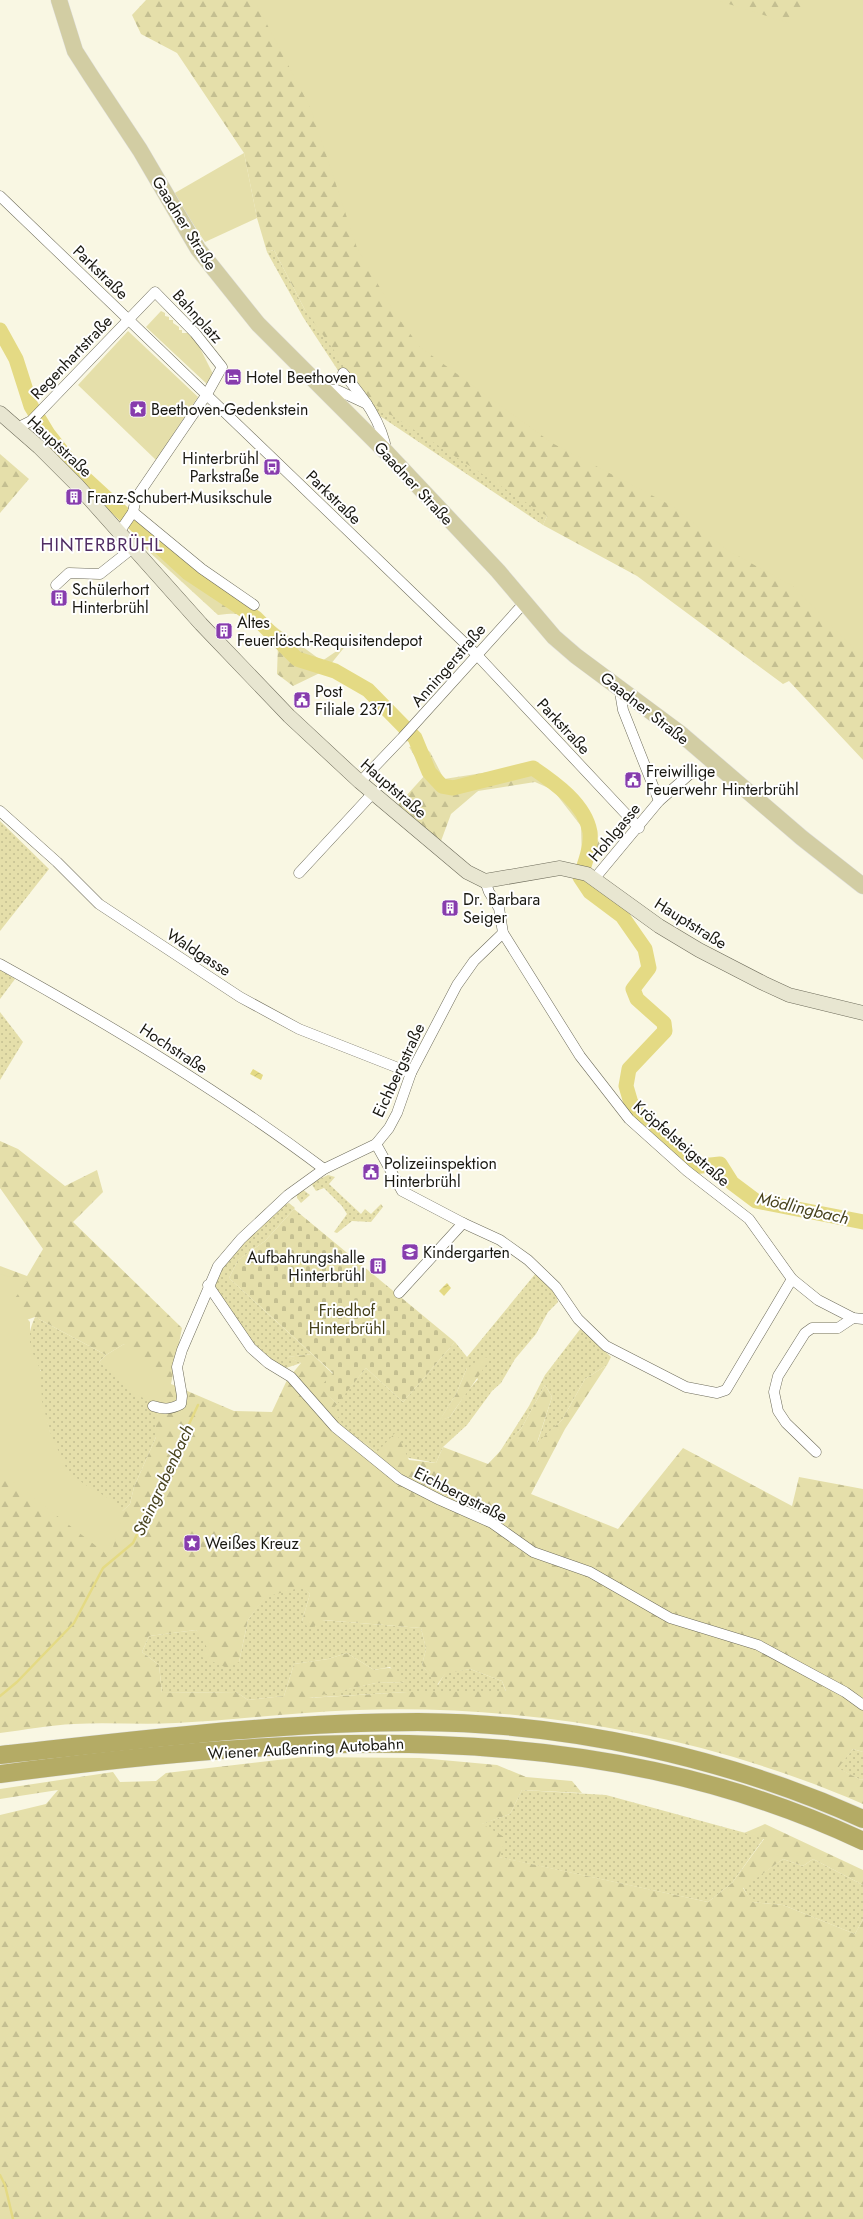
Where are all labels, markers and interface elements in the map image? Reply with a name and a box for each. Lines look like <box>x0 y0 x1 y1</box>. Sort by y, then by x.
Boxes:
street label: Gaadner Straße <box>146 172 223 275</box>
street label: Parkstraße <box>68 240 134 305</box>
street label: Bahnplatz <box>167 284 228 349</box>
street label: Regenhartstraße <box>25 310 118 405</box>
place label: Hotel Beethoven <box>246 366 356 389</box>
hotel icon: Hotel Beethoven <box>223 367 243 387</box>
place label: Beethoven-Gedenkstein <box>151 398 308 421</box>
place icon: Beethoven-Gedenkstein <box>128 399 148 419</box>
street label: Hauptstraße <box>22 410 97 482</box>
street label: Gaadner Straße <box>369 436 459 530</box>
place label: Hinterbrühl Parkstraße <box>182 447 259 488</box>
bus stop icon: Hinterbrühl Parkstraße <box>262 457 282 477</box>
street label: Parkstraße <box>301 465 367 530</box>
place label: Franz-Schubert-Musikschule <box>87 486 272 509</box>
building icon: Franz-Schubert-Musikschule <box>64 487 84 507</box>
district label: HINTERBRÜHL <box>41 532 163 558</box>
place label: Schülerhort Hinterbrühl <box>72 578 149 619</box>
building icon: Schülerhort Hinterbrühl <box>49 588 69 608</box>
place label: Altes Feuerlösch-Requisitendepot <box>237 611 422 652</box>
street label: Anningerstraße <box>406 619 491 712</box>
building icon: Altes Feuerlösch-Requisitendepot <box>214 621 234 641</box>
street label: Gaadner Straße <box>595 666 694 750</box>
place label: Post Filiale 2371 <box>315 680 393 721</box>
public building icon: Post Filiale 2371 <box>292 690 312 710</box>
street label: Parkstraße <box>532 693 596 760</box>
street label: Hauptstraße <box>355 753 432 824</box>
place label: Freiwillige Feuerwehr Hinterbrühl <box>646 760 799 801</box>
public building icon: Freiwillige Feuerwehr Hinterbrühl <box>623 770 643 790</box>
street label: Hohlgasse <box>583 798 646 867</box>
place label: Dr. Barbara Seiger <box>463 888 540 929</box>
street label: Hauptstraße <box>650 892 731 955</box>
building icon: Dr. Barbara Seiger <box>440 898 460 918</box>
street label: Waldgasse <box>162 923 235 982</box>
street label: Hochstraße <box>135 1018 212 1079</box>
street label: Eichbergstraße <box>367 1019 430 1121</box>
street label: Kröpfelsteigstraße <box>628 1095 735 1192</box>
place label: Polizeiinspektion Hinterbrühl <box>384 1152 497 1193</box>
public building icon: Polizeiinspektion Hinterbrühl <box>361 1162 381 1182</box>
water label: Mödlingbach <box>755 1186 851 1230</box>
place label: Kindergarten <box>423 1241 510 1264</box>
school or university icon: Kindergarten <box>400 1242 420 1262</box>
place label: Aufbahrungshalle Hinterbrühl <box>247 1246 365 1287</box>
building icon: Aufbahrungshalle Hinterbrühl <box>368 1256 388 1276</box>
park label: Friedhof Hinterbrühl <box>309 1299 385 1340</box>
water label: Steingrabenbach <box>127 1420 199 1540</box>
street label: Eichbergstraße <box>410 1461 511 1528</box>
place label: Weißes Kreuz <box>205 1532 299 1555</box>
place icon: Weißes Kreuz <box>182 1533 202 1553</box>
street label: Wiener Außenring Autobahn <box>207 1732 405 1765</box>

